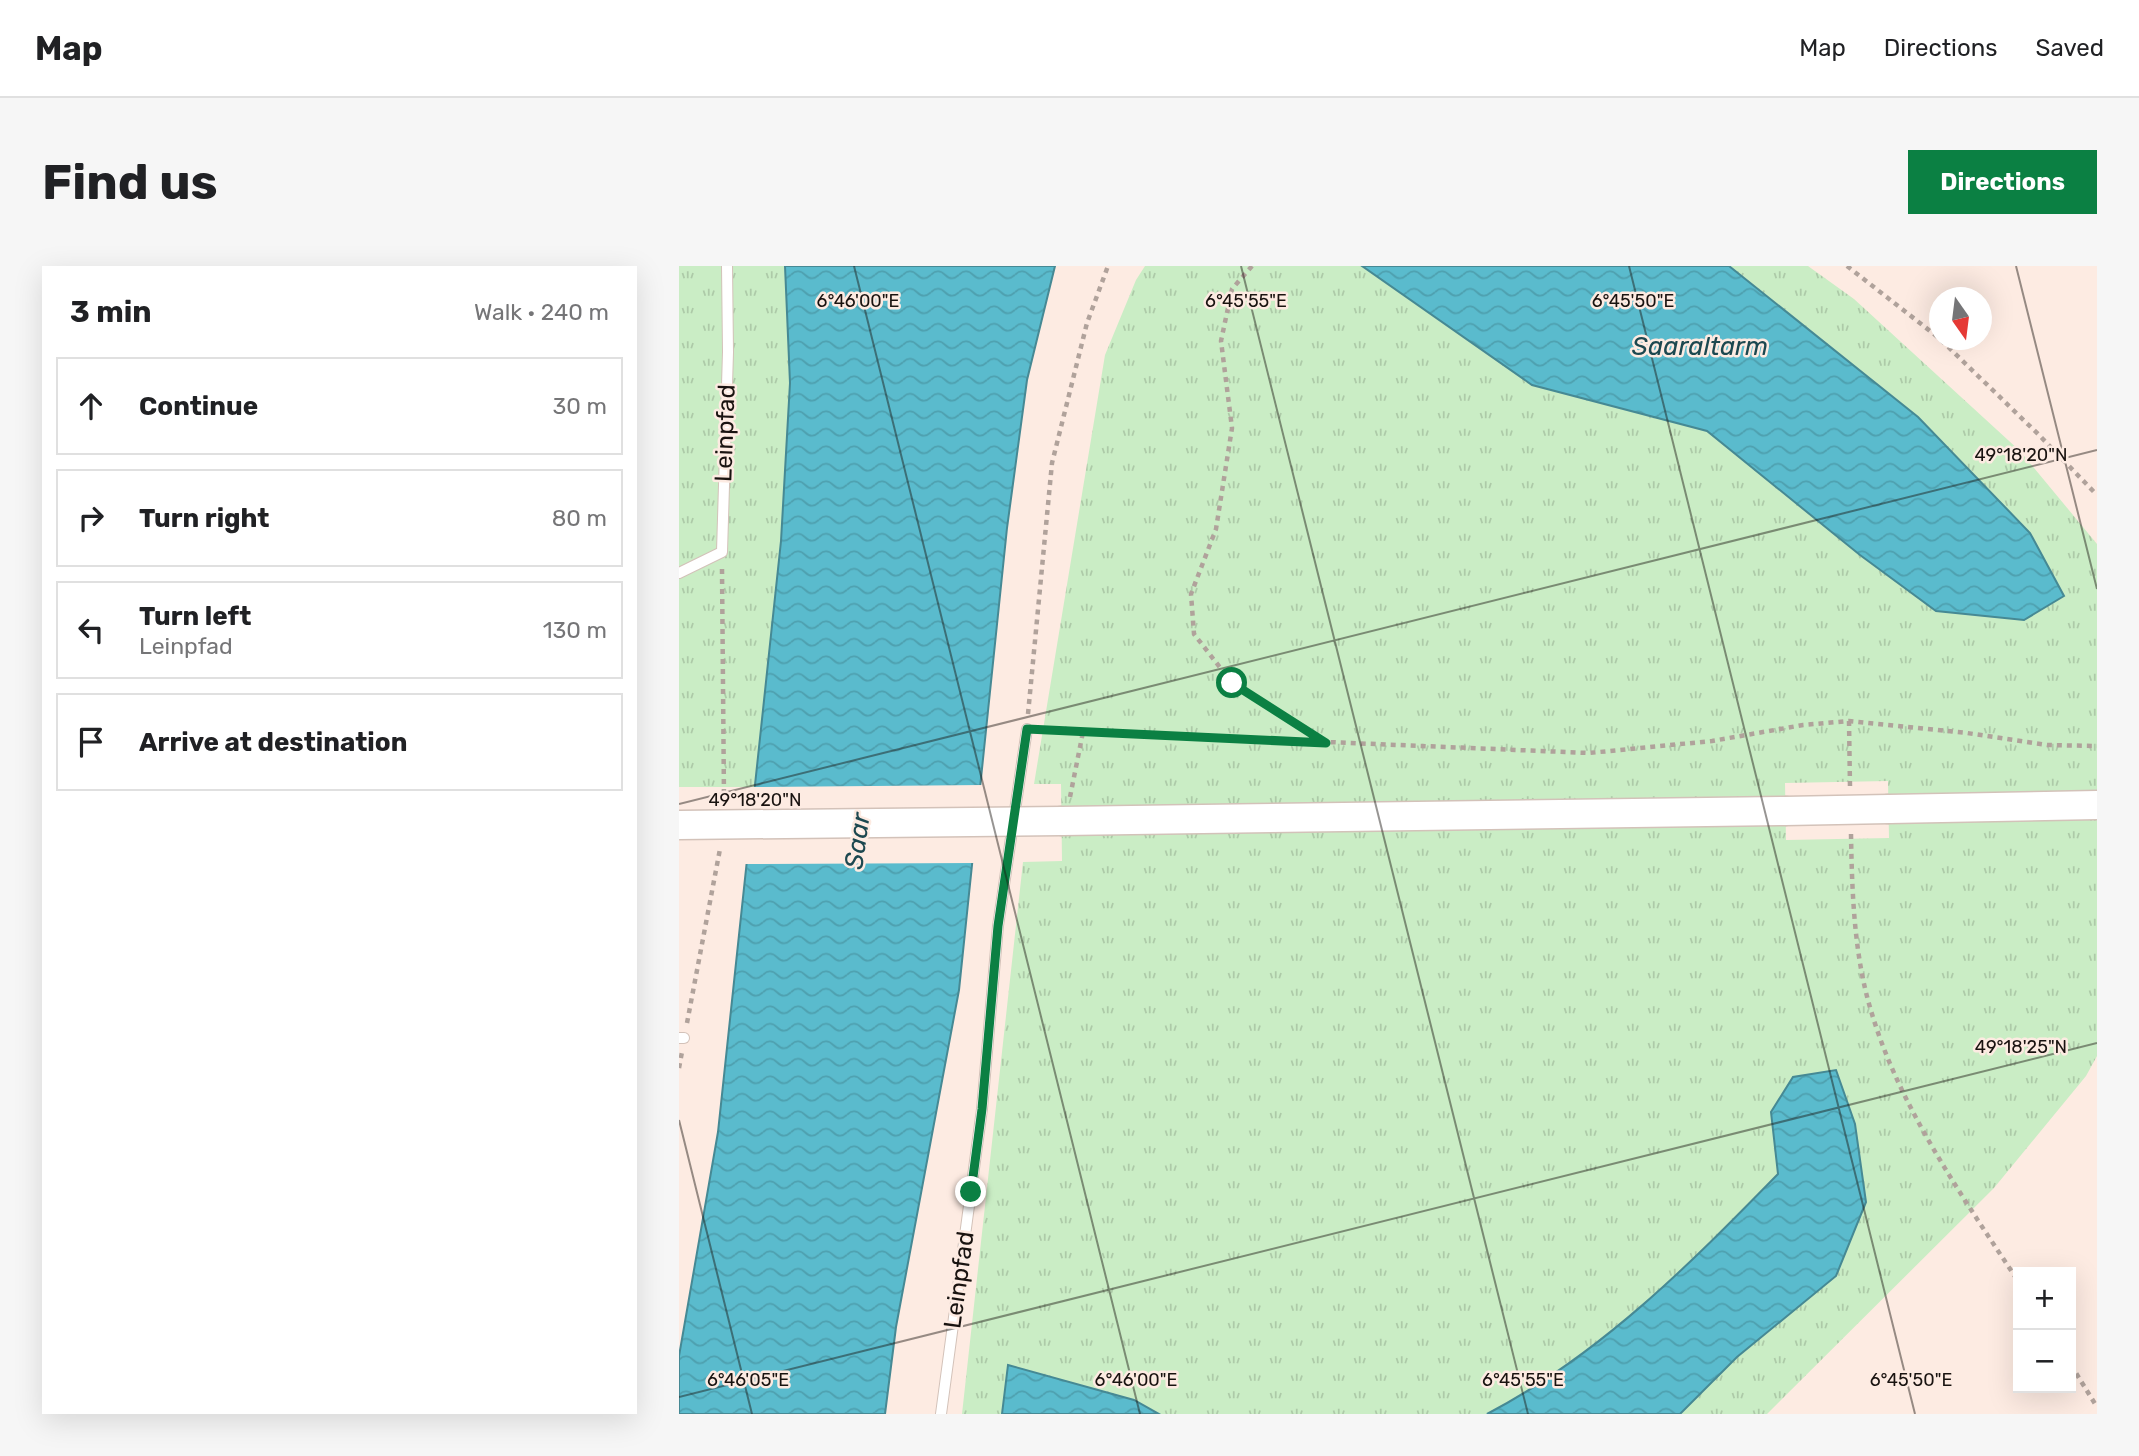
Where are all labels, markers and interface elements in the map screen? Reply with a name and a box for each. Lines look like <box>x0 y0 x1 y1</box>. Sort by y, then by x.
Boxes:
text: Map <box>35 29 103 68</box>
text: Map <box>1799 34 1846 62</box>
text: Directions <box>1884 34 1997 62</box>
text: Saved <box>2035 34 2104 62</box>
button: Directions <box>1908 150 2097 214</box>
text: Find us <box>42 153 218 211</box>
north arrow <box>1929 287 1992 350</box>
text: 6°46'00"E <box>817 290 899 312</box>
text: 6°45'55"E <box>1205 290 1287 312</box>
text: 6°45'50"E <box>1592 290 1674 312</box>
text: 3 min <box>70 294 152 330</box>
text: Walk · 240 m <box>474 298 609 326</box>
water label: Saaraltarm <box>1632 331 1768 362</box>
street label: Leinpfad <box>709 384 741 482</box>
icon: ahead <box>72 387 110 425</box>
text: Continue <box>139 391 258 422</box>
text: 30 m <box>552 392 607 420</box>
text: 49°18'20"N <box>1974 444 2068 466</box>
icon: right <box>72 499 110 537</box>
text: Turn right <box>139 503 269 534</box>
text: 80 m <box>552 504 607 532</box>
text: Turn left <box>139 601 251 632</box>
icon: left <box>72 611 110 649</box>
text: 130 m <box>543 616 607 644</box>
text: Leinpfad <box>139 632 233 660</box>
route start <box>1216 667 1247 698</box>
icon: arrive <box>72 723 110 761</box>
text: Arrive at destination <box>139 727 407 758</box>
text: 49°18'20"N <box>708 789 802 811</box>
water label: Saar <box>838 810 877 871</box>
text: 49°18'25"N <box>1975 1036 2067 1058</box>
route end <box>955 1176 986 1207</box>
street label: Leinpfad <box>938 1230 980 1330</box>
map controls <box>2013 1267 2076 1393</box>
button: + <box>2013 1267 2076 1330</box>
button: − <box>2013 1330 2076 1393</box>
text: 6°46'05"E <box>707 1369 789 1391</box>
text: 6°46'00"E <box>1095 1369 1177 1391</box>
text: 6°45'55"E <box>1482 1369 1564 1391</box>
text: 6°45'50"E <box>1870 1369 1952 1391</box>

